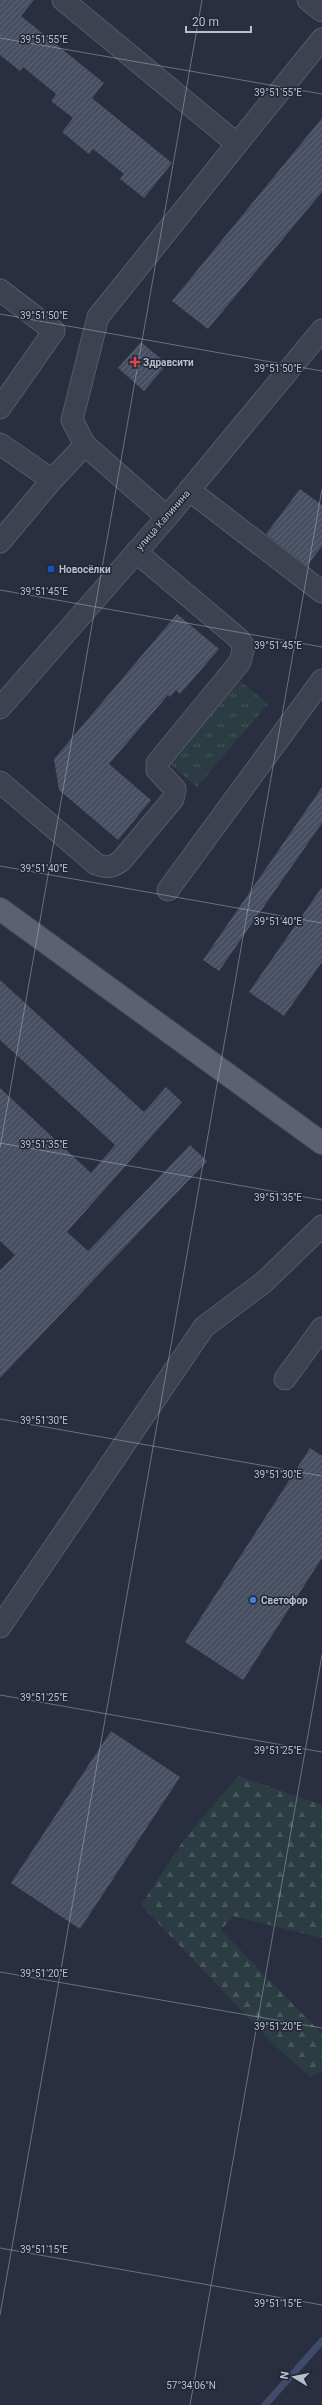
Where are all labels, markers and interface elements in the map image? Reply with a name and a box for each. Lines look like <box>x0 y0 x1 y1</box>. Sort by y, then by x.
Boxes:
scale bar <box>186 8 251 34</box>
text: 20 m <box>192 15 219 29</box>
text: 39°51'55"E <box>20 34 68 45</box>
text: 39°51'55"E <box>254 87 302 98</box>
text: 39°51'50"E <box>20 310 68 321</box>
marker: Здравсити <box>130 357 140 367</box>
place label: Здравсити <box>143 357 194 368</box>
text: 39°51'50"E <box>254 363 302 374</box>
street label: улица Калинина <box>134 488 192 552</box>
marker: Новосёлки <box>46 564 56 574</box>
place label: Новосёлки <box>59 564 111 575</box>
text: 39°51'45"E <box>20 586 68 597</box>
text: 39°51'45"E <box>254 640 302 651</box>
text: 39°51'40"E <box>20 863 68 874</box>
text: 39°51'40"E <box>254 916 302 927</box>
text: 39°51'35"E <box>20 1139 68 1150</box>
text: 39°51'35"E <box>254 1192 302 1203</box>
text: 39°51'30"E <box>20 1415 68 1426</box>
text: 39°51'30"E <box>254 1469 302 1480</box>
marker: Светофор <box>248 1595 258 1605</box>
place label: Светофор <box>261 1595 308 1606</box>
text: 39°51'25"E <box>20 1692 68 1703</box>
text: 39°51'25"E <box>254 1745 302 1756</box>
text: 39°51'20"E <box>20 1968 68 1979</box>
text: 39°51'20"E <box>254 2021 302 2032</box>
text: 39°51'15"E <box>20 2244 68 2255</box>
text: 39°51'15"E <box>254 2298 302 2309</box>
north arrow <box>274 2357 314 2397</box>
text: N <box>278 2370 292 2380</box>
text: 57°34'06"N <box>166 2380 216 2391</box>

